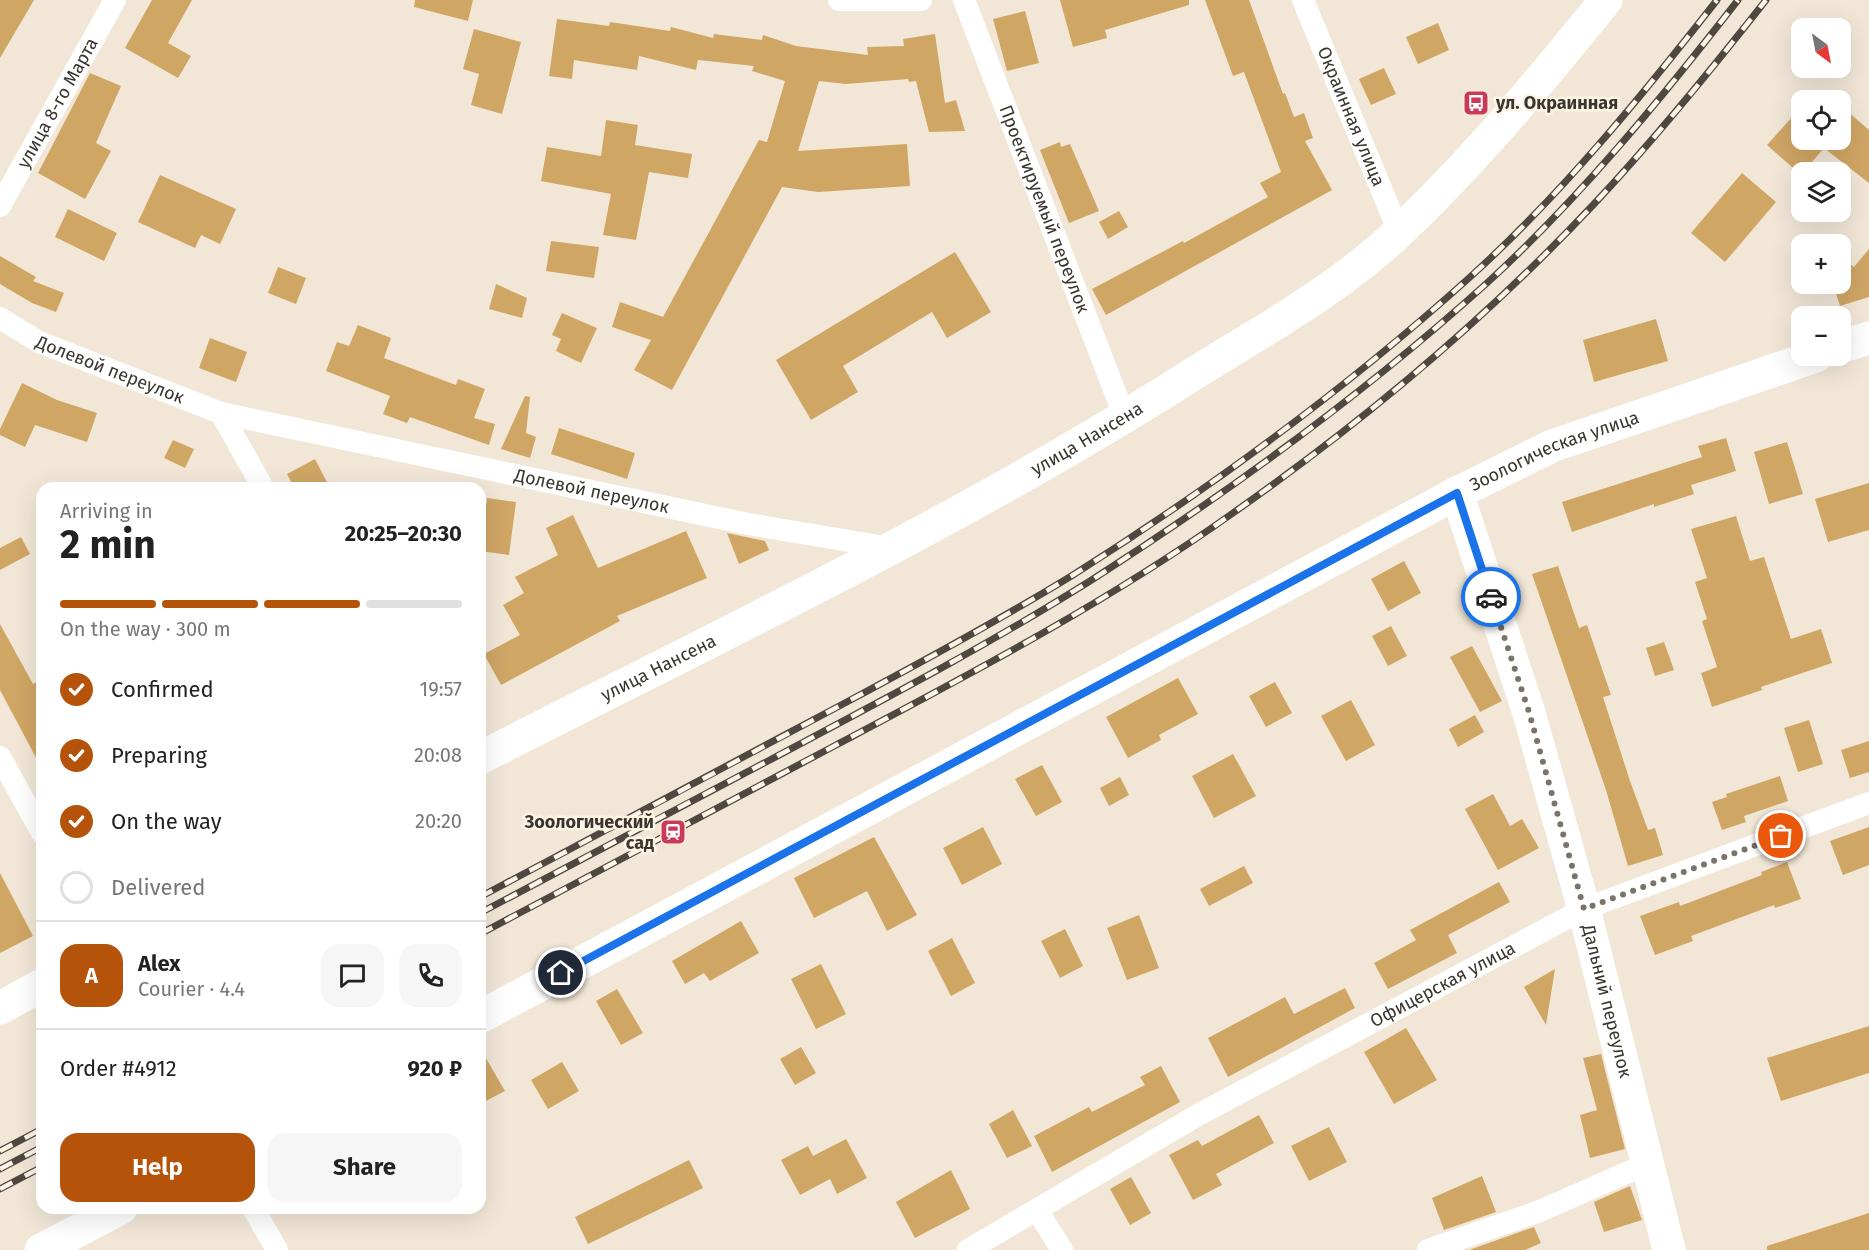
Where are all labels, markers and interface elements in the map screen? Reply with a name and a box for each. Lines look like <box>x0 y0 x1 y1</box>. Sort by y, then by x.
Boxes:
north arrow <box>1791 18 1851 78</box>
map controls <box>1791 18 1851 366</box>
street label: улица 8-го Марта <box>12 34 103 172</box>
street label: Окраинная улица <box>1313 43 1390 189</box>
bus stop icon: ул. Окраинная <box>1461 88 1491 118</box>
button: locate <box>1791 90 1851 150</box>
place label: ул. Окраинная <box>1495 92 1618 114</box>
street label: Проектируемый переулок <box>994 102 1095 317</box>
button: layers <box>1791 162 1851 222</box>
button: + <box>1791 234 1851 294</box>
button: − <box>1791 306 1851 366</box>
street label: Долевой переулок <box>32 330 188 409</box>
street label: улица Нансена <box>1027 397 1147 480</box>
street label: Зоологическая улица <box>1466 406 1642 496</box>
street label: Долевой переулок <box>511 464 672 518</box>
text: Arriving in <box>60 499 153 523</box>
text: 20:25–20:30 <box>345 520 462 547</box>
text: 2 min <box>60 522 156 568</box>
courier <box>1461 567 1521 627</box>
icon: car <box>1475 581 1508 614</box>
text: On the way · 300 m <box>60 617 231 641</box>
street label: улица Нансена <box>597 630 720 706</box>
icon: check <box>60 673 93 706</box>
text: Confirmed <box>111 676 214 703</box>
text: 19:57 <box>420 677 462 701</box>
icon: check <box>60 739 93 772</box>
text: Preparing <box>111 742 207 769</box>
text: 20:08 <box>414 743 462 767</box>
icon: check <box>60 805 93 838</box>
text: On the way <box>111 808 222 835</box>
text: 20:20 <box>415 809 462 833</box>
pin <box>1755 810 1806 861</box>
place label: Зоологический сад <box>524 811 654 854</box>
station icon: Зоологический сад <box>658 817 688 847</box>
icon: bag <box>1764 819 1797 852</box>
text: Delivered <box>111 874 206 901</box>
street label: Дальний переулок <box>1577 921 1637 1081</box>
street label: Офицерская улица <box>1366 937 1519 1032</box>
button: chat <box>321 944 384 1007</box>
button: phone <box>399 944 462 1007</box>
pin <box>535 947 586 998</box>
text: Alex <box>138 950 181 977</box>
icon: home <box>544 956 577 989</box>
text: A <box>85 962 98 989</box>
text: Courier · 4.4 <box>138 977 245 1001</box>
text: Order #4912 <box>60 1055 177 1082</box>
text: 920 ₽ <box>408 1055 462 1082</box>
button: Help <box>60 1133 255 1202</box>
button: Share <box>267 1133 462 1202</box>

